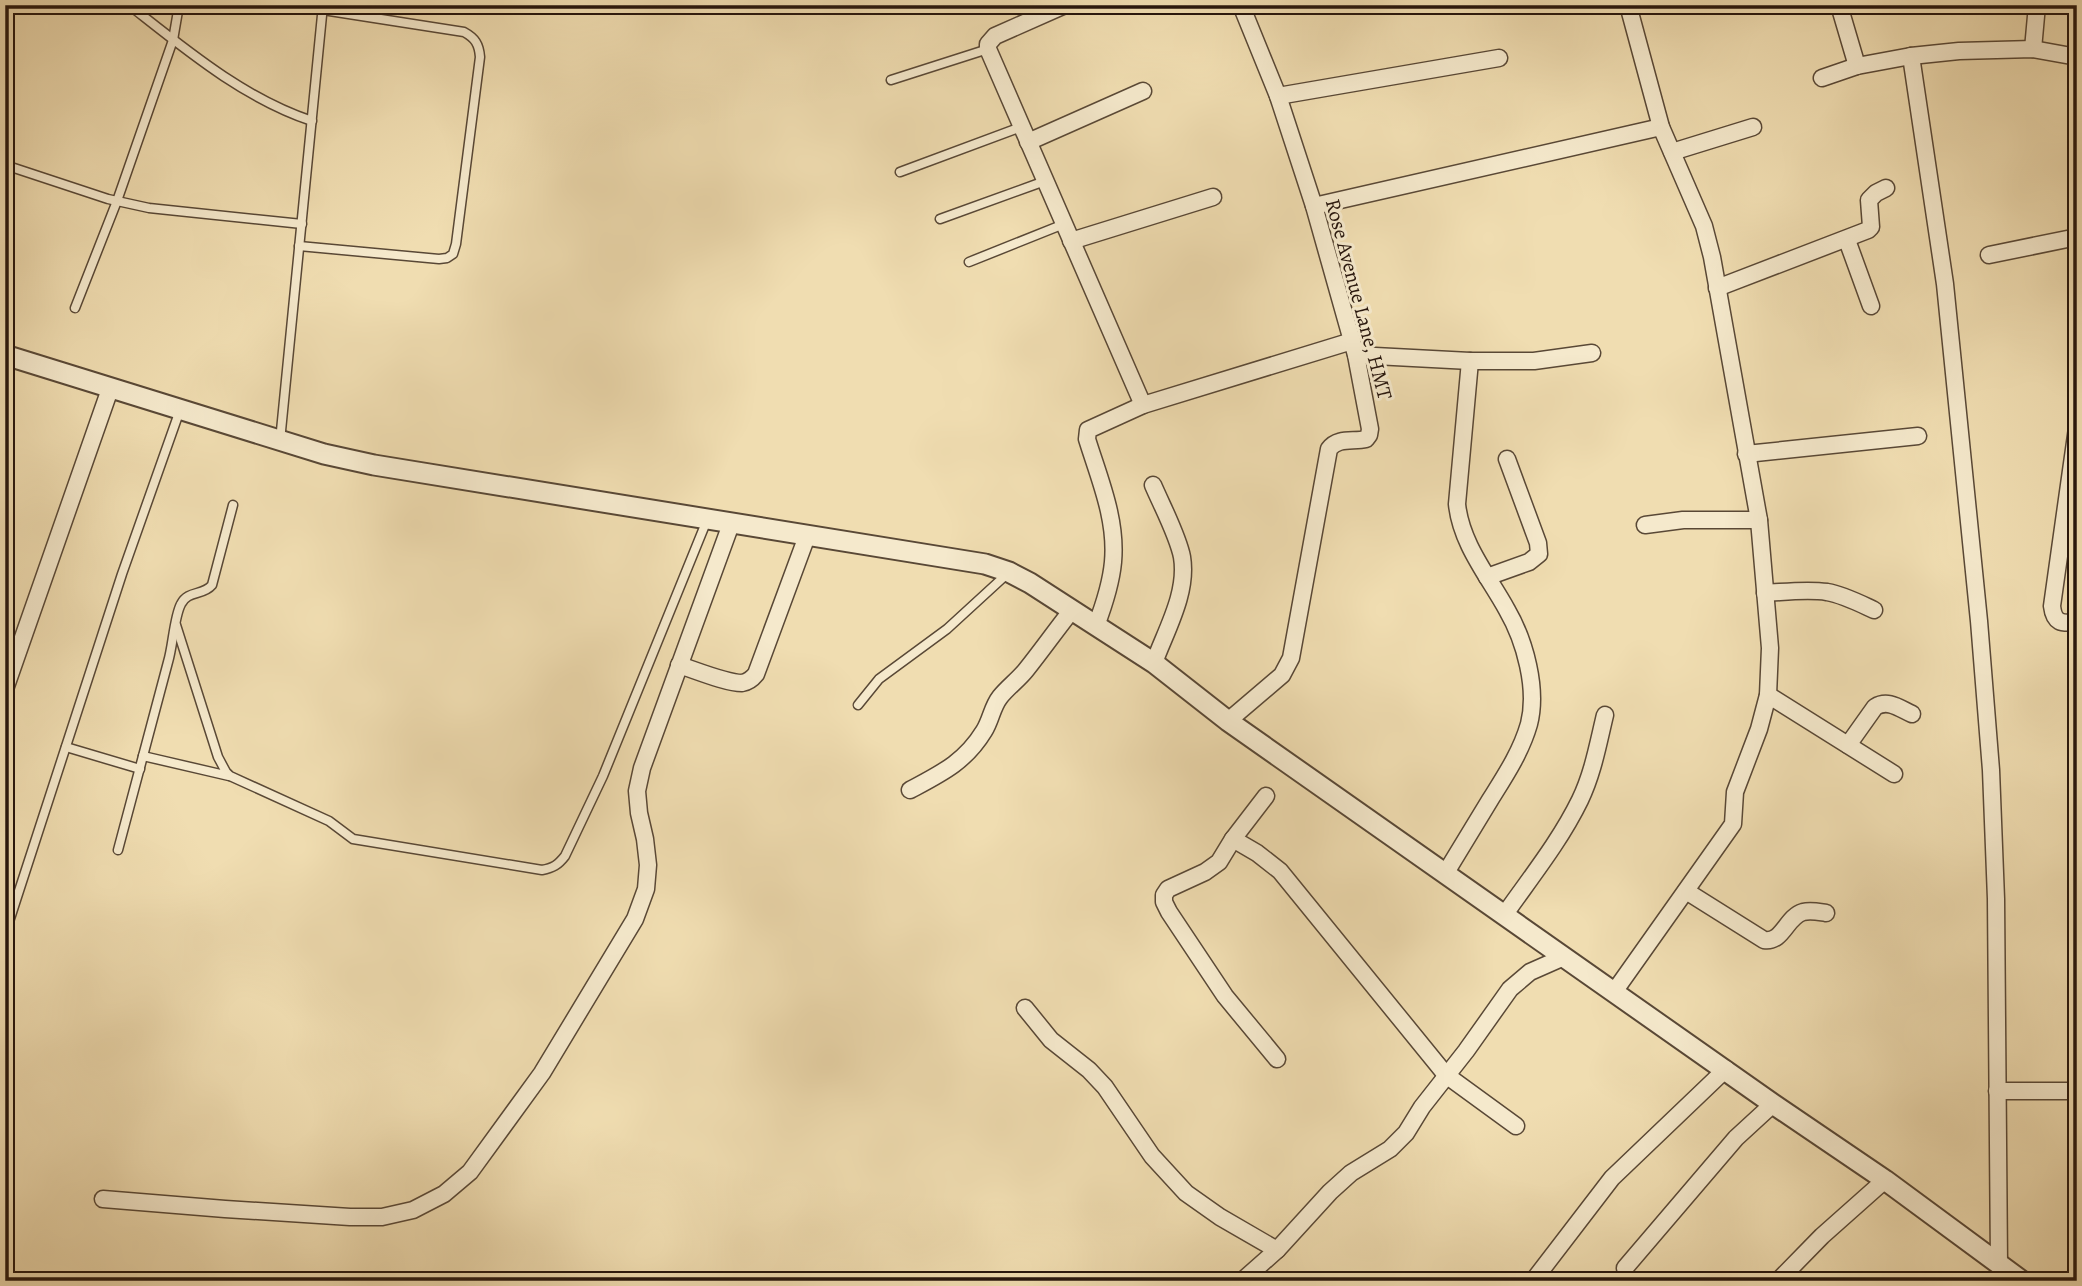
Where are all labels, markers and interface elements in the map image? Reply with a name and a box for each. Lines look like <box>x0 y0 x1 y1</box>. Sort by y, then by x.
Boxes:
street label: Rose Avenue Lane, HMT <box>1319 195 1399 403</box>

